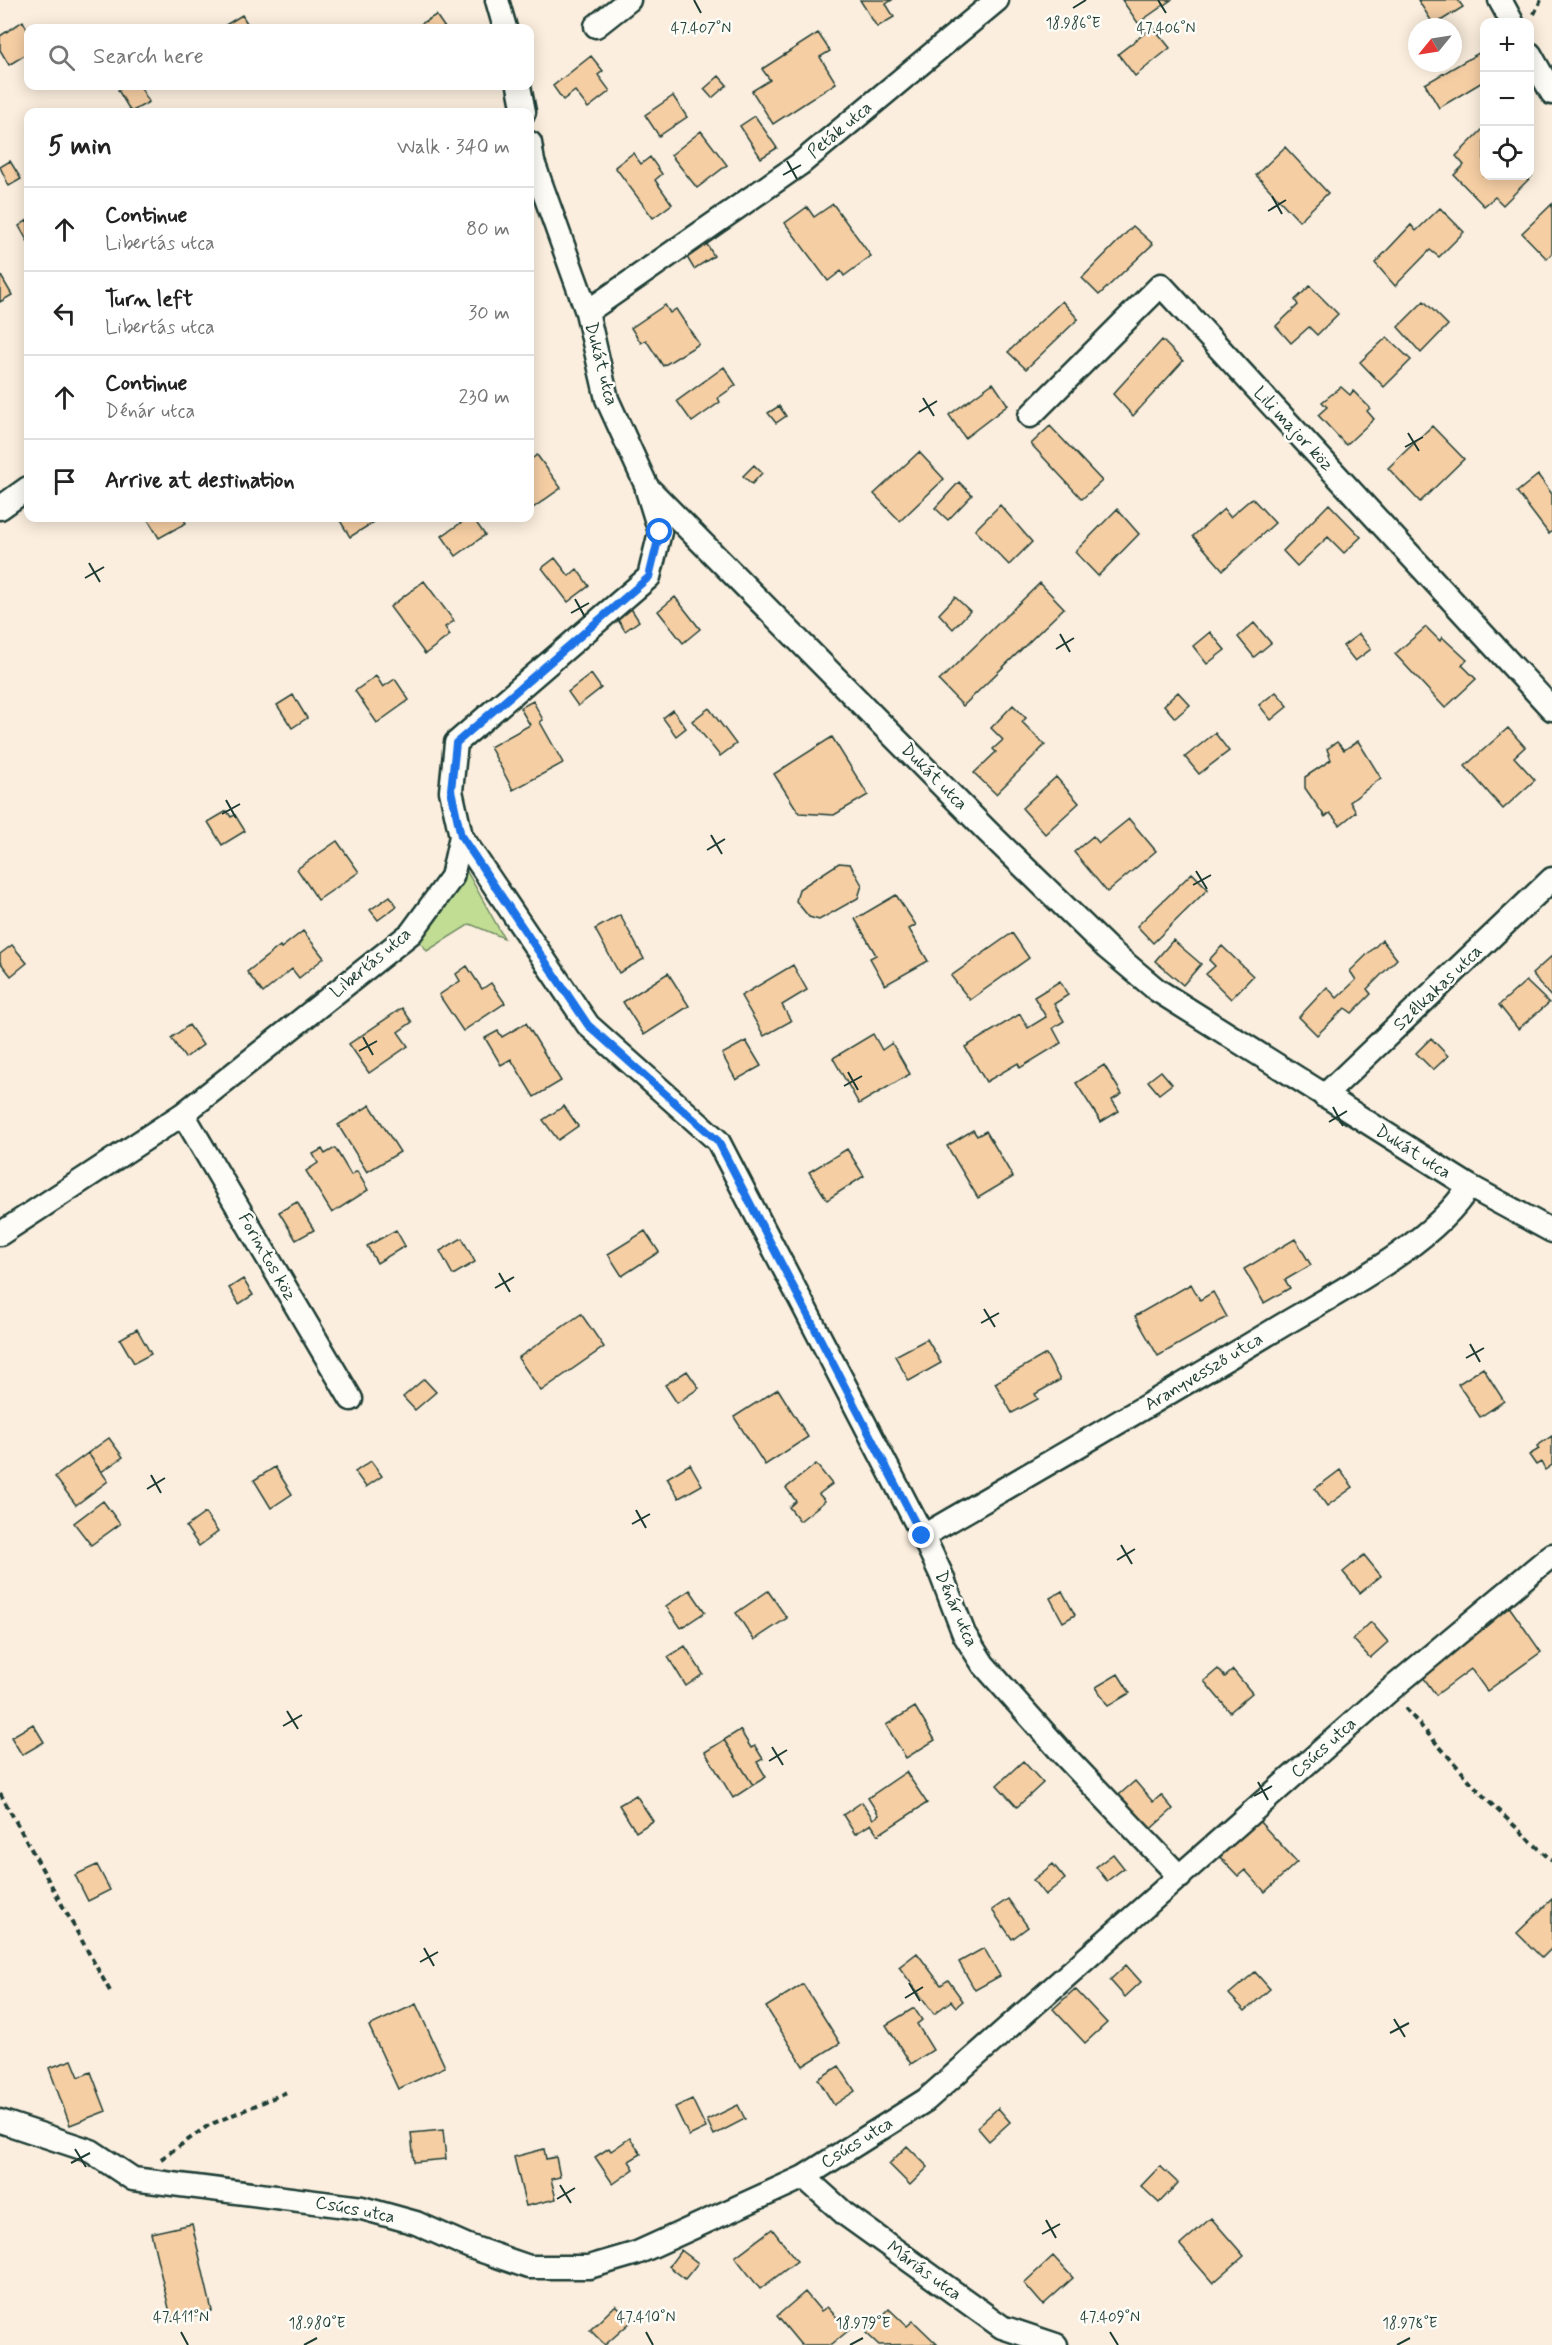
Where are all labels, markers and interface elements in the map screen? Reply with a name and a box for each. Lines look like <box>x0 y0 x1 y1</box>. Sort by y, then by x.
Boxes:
text: 18.986°E <box>1046 14 1101 34</box>
north arrow <box>1408 18 1462 72</box>
map controls <box>1480 18 1534 180</box>
button: + <box>1480 18 1534 72</box>
text: 47.407°N <box>671 19 731 39</box>
text: 47.406°N <box>1136 19 1196 39</box>
search box <box>24 24 534 90</box>
icon: search <box>45 41 78 74</box>
text: Search here <box>93 43 204 71</box>
button: − <box>1480 72 1534 126</box>
street label: Peták utca <box>803 96 877 164</box>
button: locate <box>1480 126 1534 180</box>
text: 5 min <box>48 130 112 164</box>
text: Walk · 340 m <box>397 134 510 161</box>
text: Continue <box>105 202 187 230</box>
icon: ahead <box>48 213 81 246</box>
text: 80 m <box>466 216 510 243</box>
text: Libertás utca <box>105 230 215 257</box>
text: Turn left <box>105 286 193 314</box>
icon: left <box>48 297 81 330</box>
text: 30 m <box>468 300 510 327</box>
text: Libertás utca <box>105 314 215 341</box>
street label: Dukát utca <box>578 320 624 408</box>
text: Continue <box>105 370 187 398</box>
icon: ahead <box>48 381 81 414</box>
street label: Lili major köz <box>1248 382 1338 477</box>
text: 230 m <box>458 384 510 411</box>
text: Dénár utca <box>105 398 195 425</box>
icon: arrive <box>48 465 81 498</box>
text: Arrive at destination <box>105 467 295 495</box>
route start <box>646 518 672 544</box>
street label: Dukát utca <box>895 738 973 816</box>
street label: Libertás utca <box>325 922 417 1004</box>
street label: Szélkakas utca <box>1388 939 1488 1037</box>
street label: Dukát utca <box>1370 1119 1456 1185</box>
street label: Forintos köz <box>232 1209 302 1305</box>
street label: Aranyvessző utca <box>1140 1327 1268 1417</box>
route end <box>908 1522 934 1548</box>
street label: Dénár utca <box>929 1567 983 1651</box>
street label: Csúcs utca <box>1286 1712 1362 1784</box>
street label: Csúcs utca <box>816 2111 898 2175</box>
street label: Csúcs utca <box>313 2191 397 2229</box>
street label: Máriás utca <box>882 2236 966 2306</box>
text: 47.411°N <box>153 2308 209 2328</box>
text: 47.410°N <box>616 2308 676 2328</box>
text: 47.409°N <box>1080 2308 1140 2328</box>
text: 18.980°E <box>289 2314 346 2334</box>
text: 18.979°E <box>835 2314 891 2334</box>
text: 18.978°E <box>1382 2314 1438 2334</box>

